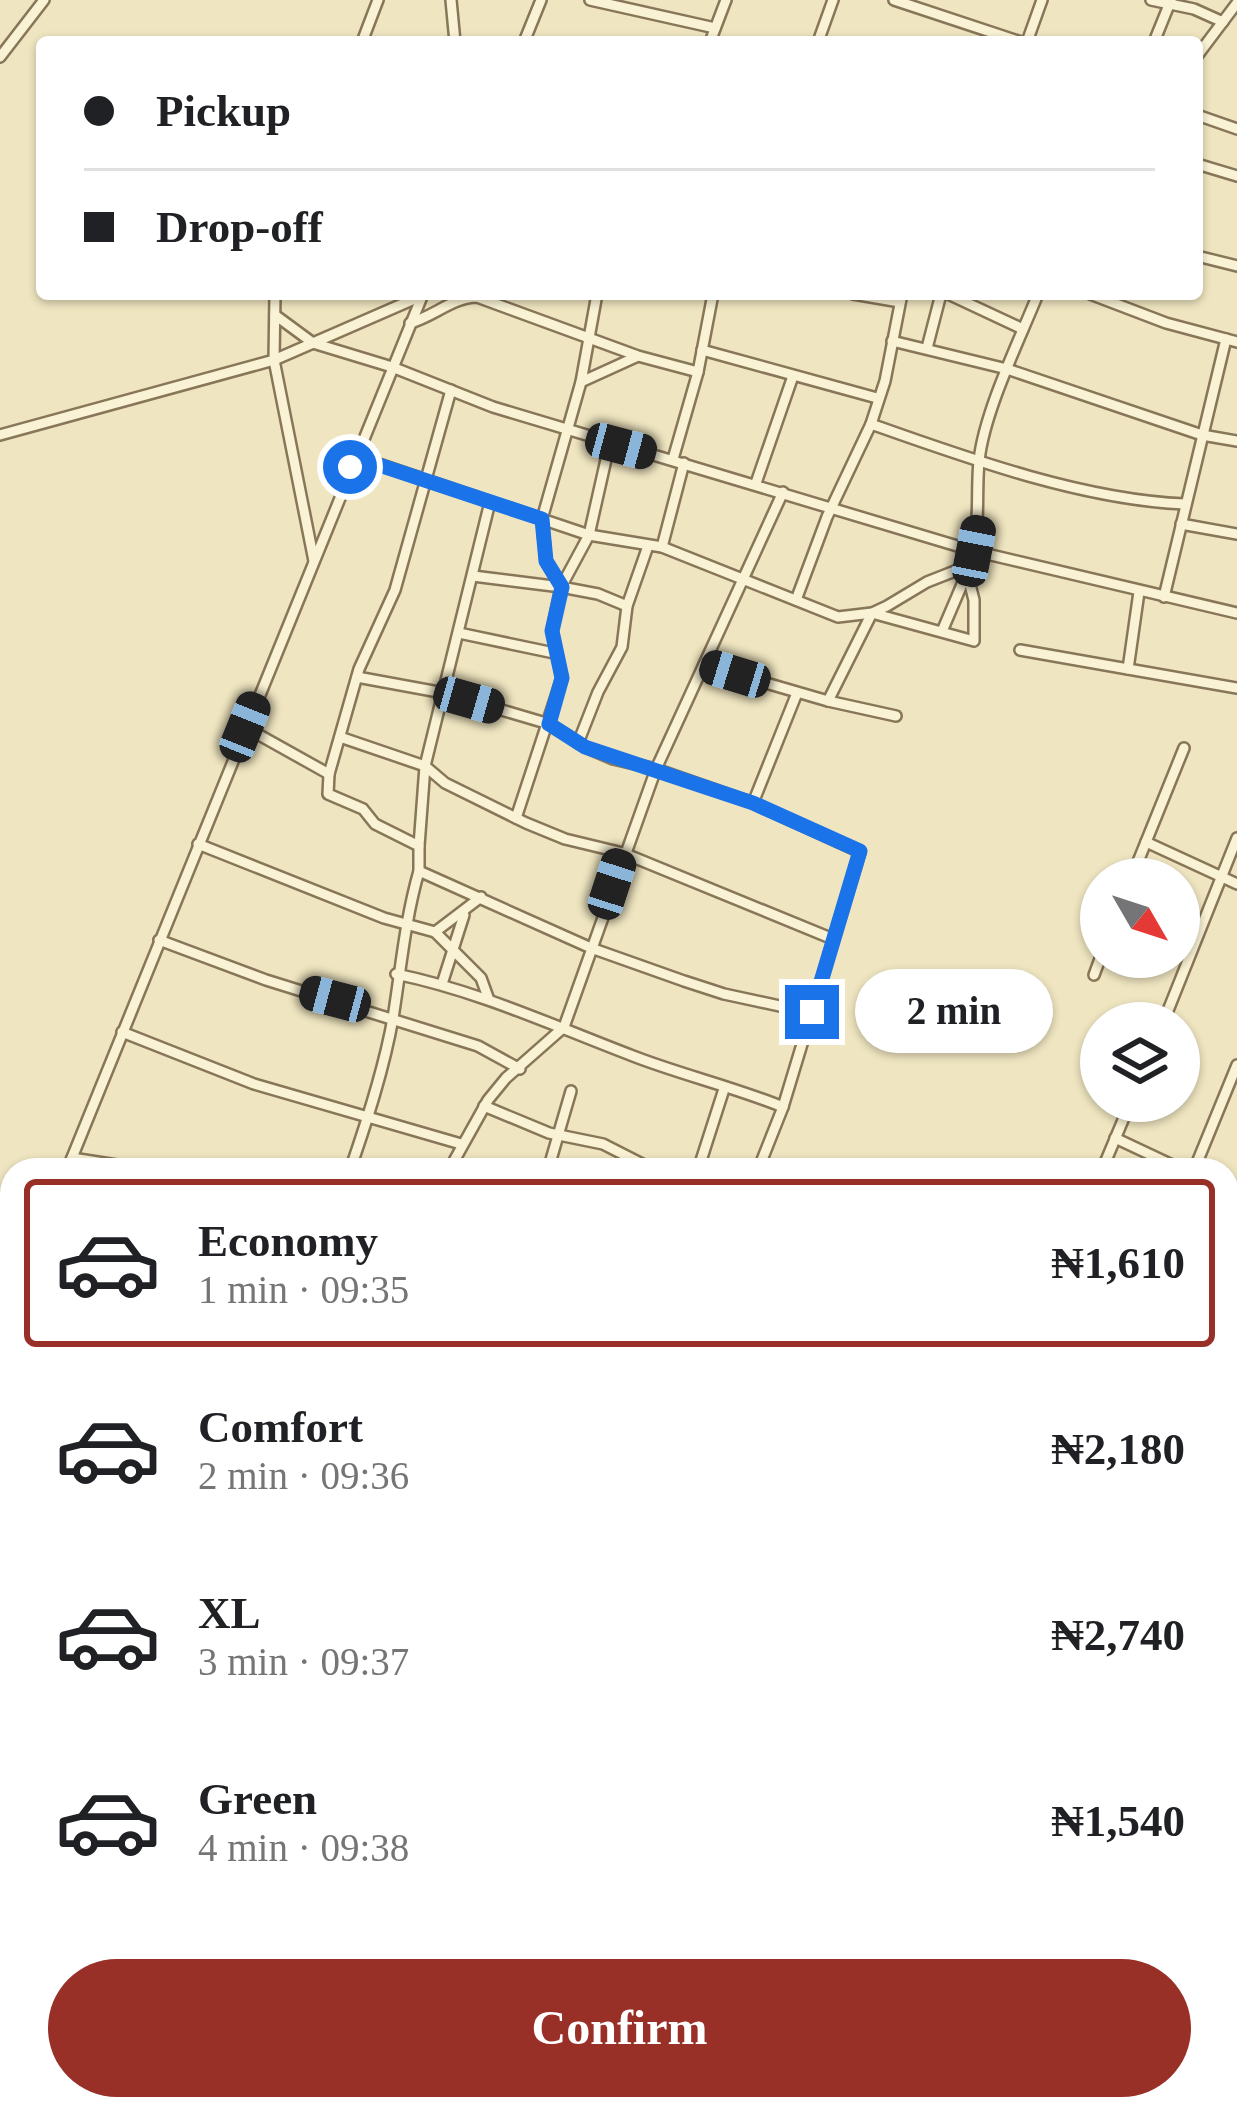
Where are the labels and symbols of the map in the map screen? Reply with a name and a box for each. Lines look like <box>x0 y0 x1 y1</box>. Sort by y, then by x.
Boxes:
car <box>582 419 660 473</box>
route start <box>323 440 377 494</box>
car <box>949 512 999 590</box>
car <box>695 646 775 702</box>
car <box>429 673 509 727</box>
car <box>215 687 275 767</box>
car <box>584 844 640 924</box>
north arrow <box>1080 858 1200 978</box>
callout: 2 min <box>854 970 1052 1054</box>
car <box>296 972 374 1026</box>
route end <box>785 985 839 1039</box>

